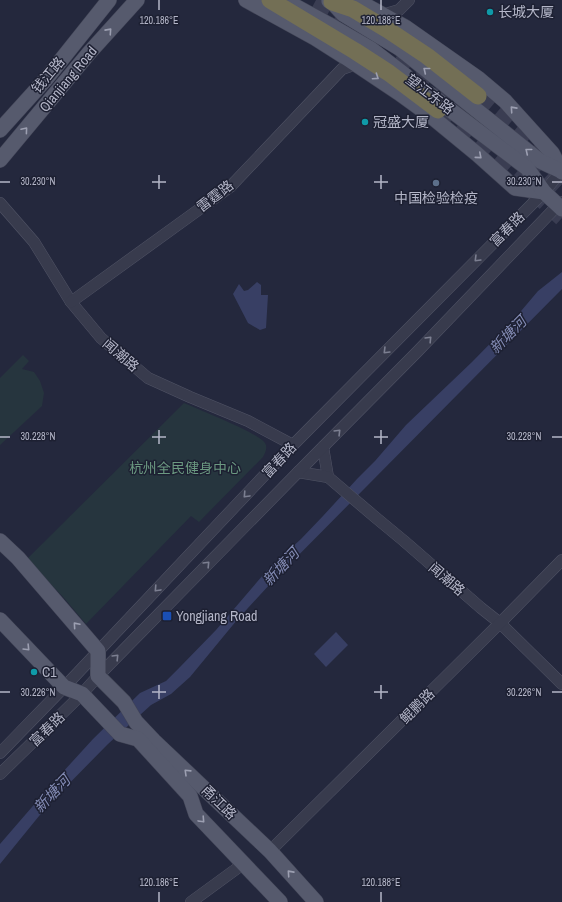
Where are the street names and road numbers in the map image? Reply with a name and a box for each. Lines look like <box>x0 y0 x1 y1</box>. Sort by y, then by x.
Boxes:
street label: Qianjiang Road <box>35 42 101 116</box>
street label: 钱江路 <box>28 53 68 97</box>
street label: 望江东路 <box>402 70 458 118</box>
street label: 雷霆路 <box>193 176 237 216</box>
street label: 富春路 <box>486 208 528 250</box>
street label: 闻潮路 <box>99 334 143 376</box>
street label: 富春路 <box>258 439 300 481</box>
street label: 闻潮路 <box>425 558 469 600</box>
street label: 鲲鹏路 <box>396 685 438 727</box>
street label: 富春路 <box>26 708 68 750</box>
street label: 甬江路 <box>198 781 240 823</box>

